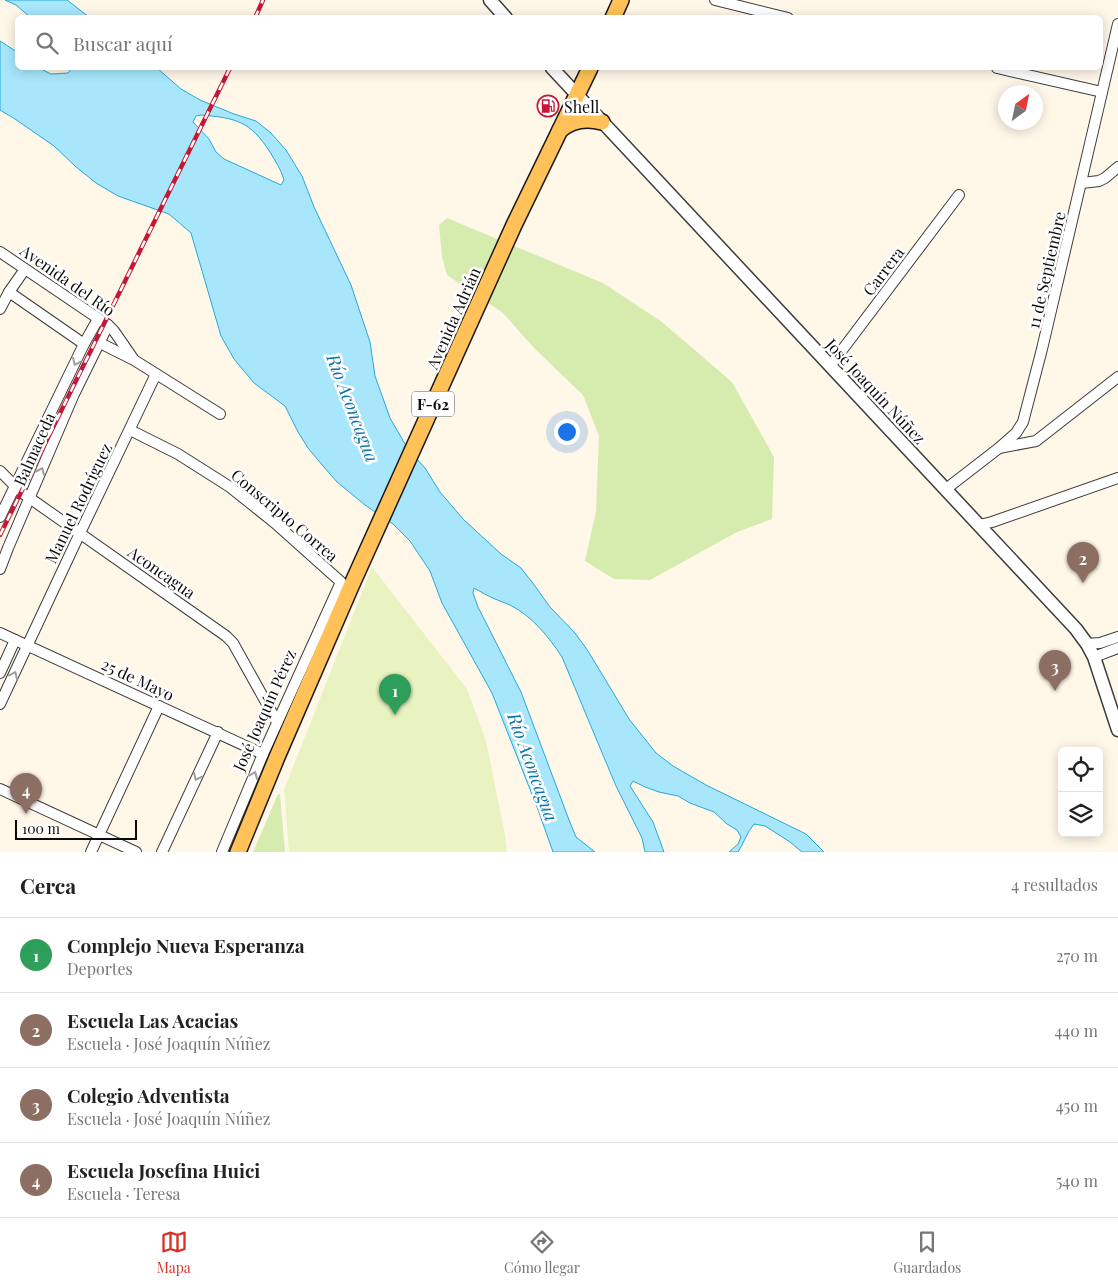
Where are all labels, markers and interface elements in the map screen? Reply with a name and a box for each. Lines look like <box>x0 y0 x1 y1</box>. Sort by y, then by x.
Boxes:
search box <box>15 15 1103 70</box>
icon: search <box>33 29 61 57</box>
text: Buscar aquí <box>73 30 173 56</box>
north arrow <box>998 85 1043 130</box>
fuel station icon: Shell <box>536 94 560 118</box>
place label: Shell <box>564 96 600 117</box>
street label: 11 de Septiembre <box>1022 209 1070 331</box>
street label: Avenida del Río <box>16 239 120 321</box>
street label: Carrera <box>858 242 908 300</box>
street label: Avenida Adrián <box>421 263 485 373</box>
street label: José Joaquín Núñez <box>821 333 931 448</box>
water label: Río Aconcagua <box>321 350 385 465</box>
one-way arrow <box>72 357 82 366</box>
road number: F-62 <box>412 392 454 416</box>
street label: Balmaceda <box>9 409 59 489</box>
your location <box>554 419 580 445</box>
street label: Manuel Rodríguez <box>40 439 116 566</box>
street label: Conscripto Correa <box>227 464 343 566</box>
one-way arrow <box>34 467 45 476</box>
street label: Aconcagua <box>123 541 200 603</box>
pin: 2 <box>1067 542 1099 583</box>
street label: José Joaquín Pérez <box>227 646 300 775</box>
pin: 3 <box>1039 650 1071 691</box>
street label: 25 de Mayo <box>98 653 178 705</box>
one-way arrow <box>8 671 18 680</box>
pin: 1 <box>379 674 411 715</box>
water label: Río Aconcagua <box>502 708 564 825</box>
map controls <box>1058 747 1103 837</box>
button: locate <box>1058 747 1103 792</box>
one-way arrow <box>248 771 259 780</box>
one-way arrow <box>193 772 203 781</box>
pin: 4 <box>10 773 42 814</box>
button: layers <box>1058 792 1103 837</box>
scale bar <box>15 817 138 840</box>
text: 100 m <box>22 819 60 838</box>
text: Cerca <box>20 871 76 899</box>
text: 4 resultados <box>1011 874 1098 895</box>
text: Complejo Nueva Esperanza <box>67 932 305 958</box>
text: 1 <box>33 945 39 966</box>
text: 270 m <box>1056 945 1098 966</box>
text: Deportes <box>67 958 133 979</box>
text: Escuela Las Acacias <box>67 1007 238 1033</box>
text: 2 <box>32 1020 40 1041</box>
text: 440 m <box>1054 1020 1098 1041</box>
text: Escuela · José Joaquín Núñez <box>67 1033 270 1054</box>
text: Colegio Adventista <box>67 1082 230 1108</box>
text: 3 <box>32 1095 40 1116</box>
text: 450 m <box>1056 1095 1098 1116</box>
text: Escuela · José Joaquín Núñez <box>67 1108 270 1129</box>
text: Escuela Josefina Huici <box>67 1157 260 1183</box>
text: 4 <box>32 1170 40 1191</box>
text: 540 m <box>1056 1170 1098 1191</box>
text: Escuela · Teresa <box>67 1183 181 1204</box>
tab: Mapa <box>157 1228 191 1277</box>
tab: Cómo llegar <box>504 1228 580 1277</box>
tab: Guardados <box>893 1228 961 1277</box>

